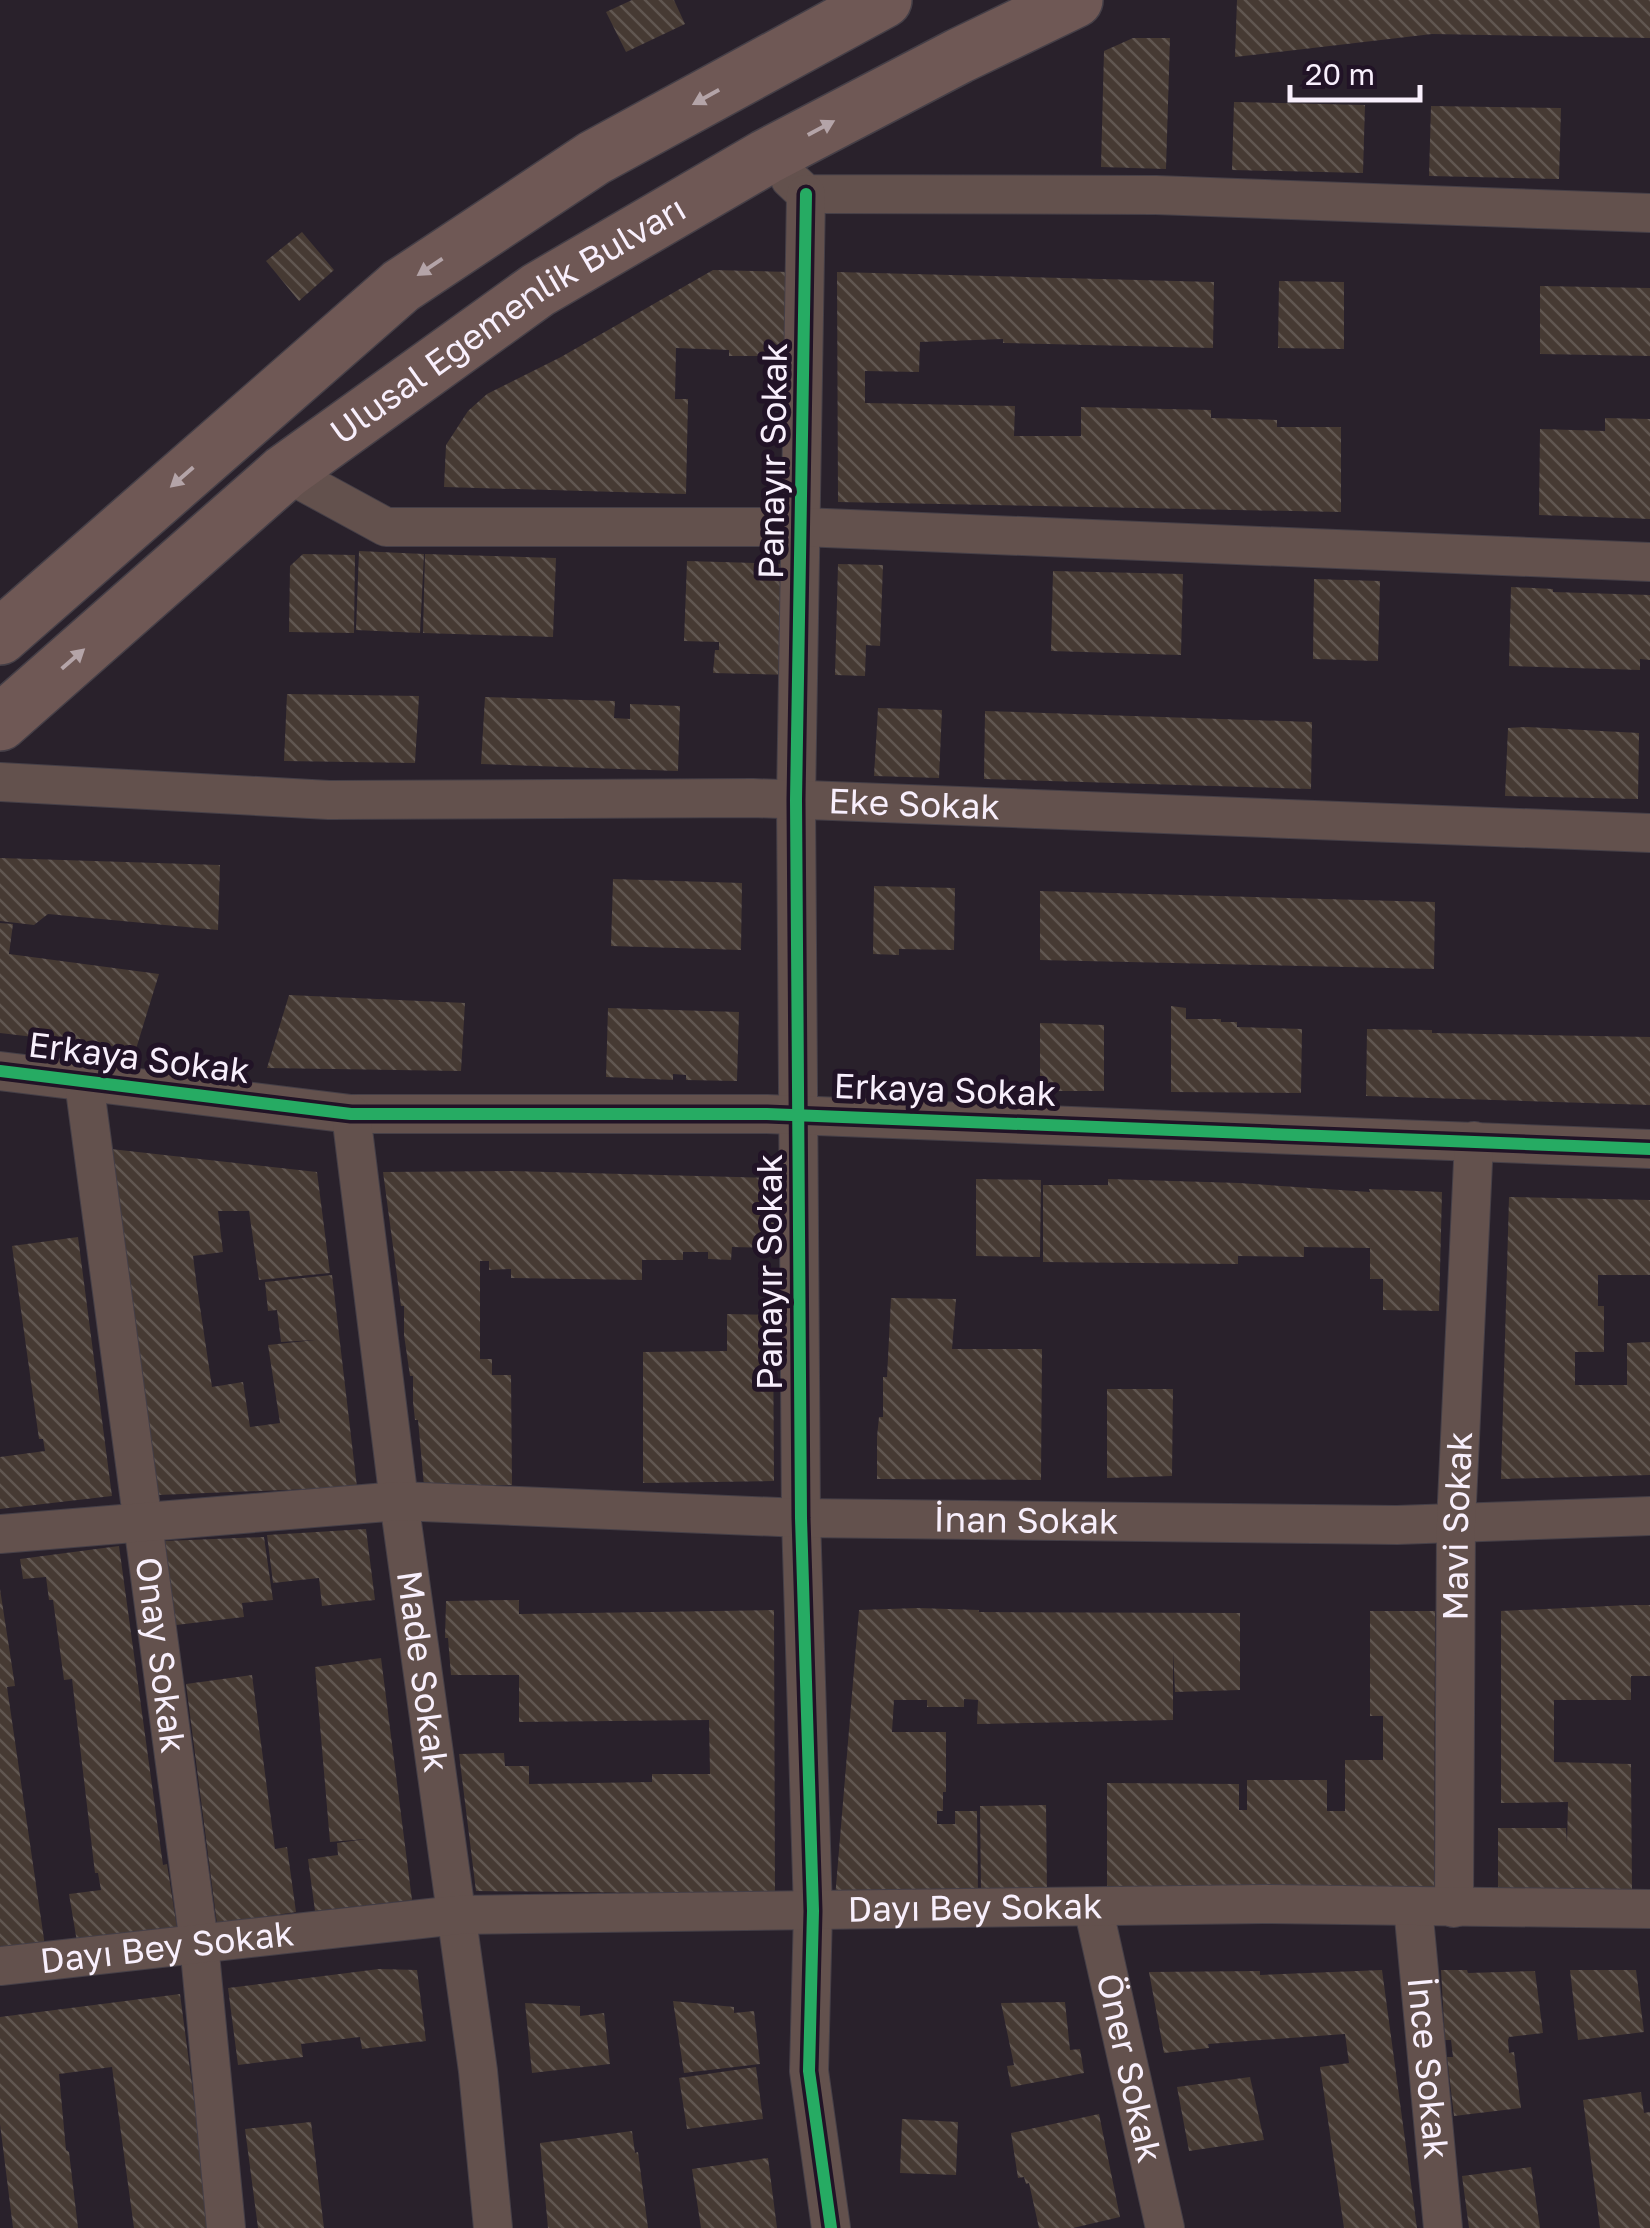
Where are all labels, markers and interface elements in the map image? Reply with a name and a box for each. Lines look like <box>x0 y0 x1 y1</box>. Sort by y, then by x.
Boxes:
scale bar <box>1290 40 1420 102</box>
text: 20 m <box>1305 56 1375 92</box>
one-way arrow <box>692 88 721 105</box>
one-way arrow <box>807 120 836 137</box>
street label: Ulusal Egemenlik Bulvarı <box>322 187 693 452</box>
one-way arrow <box>416 257 443 276</box>
street label: Panayır Sokak <box>749 342 795 580</box>
one-way arrow <box>170 466 195 488</box>
one-way arrow <box>60 648 85 670</box>
street label: Eke Sokak <box>828 779 1001 828</box>
street label: Erkaya Sokak <box>26 1023 252 1091</box>
street label: Erkaya Sokak <box>833 1064 1057 1114</box>
street label: Panayır Sokak <box>748 1154 790 1390</box>
street label: Mavi Sokak <box>1433 1430 1480 1621</box>
street label: İnan Sokak <box>934 1498 1119 1542</box>
street label: Onay Sokak <box>128 1554 195 1755</box>
street label: Made Sokak <box>389 1568 458 1775</box>
street label: Dayı Bey Sokak <box>847 1884 1103 1930</box>
street label: Dayı Bey Sokak <box>38 1911 296 1981</box>
street label: Öner Sokak <box>1089 1969 1172 2166</box>
street label: İnce Sokak <box>1400 1975 1458 2161</box>

